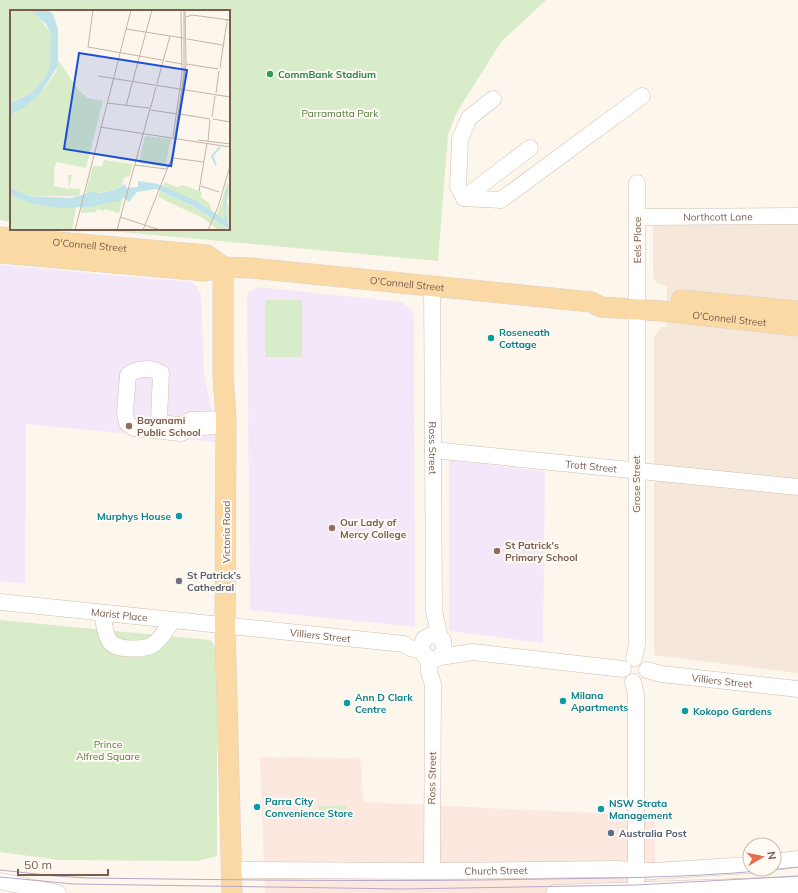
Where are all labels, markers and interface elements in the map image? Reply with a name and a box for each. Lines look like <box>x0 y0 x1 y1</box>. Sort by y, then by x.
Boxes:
inset map <box>10 10 230 230</box>
place label: CommBank Stadium <box>278 68 376 81</box>
marker: CommBank Stadium <box>265 69 275 79</box>
park label: Parramatta Park <box>302 107 379 120</box>
street label: Northcott Lane <box>683 210 753 223</box>
street label: Eels Place <box>631 217 644 263</box>
street label: O'Connell Street <box>52 235 128 255</box>
street label: O'Connell Street <box>369 273 445 294</box>
street label: O'Connell Street <box>692 308 768 329</box>
place label: Roseneath Cottage <box>499 326 550 351</box>
marker: Roseneath Cottage <box>486 333 496 343</box>
place label: Bayanami Public School <box>137 414 201 439</box>
marker: Bayanami Public School <box>124 421 134 431</box>
street label: Ross Street <box>426 422 440 475</box>
street label: Grose Street <box>630 455 643 513</box>
street label: Trott Street <box>565 457 618 475</box>
street label: Victoria Road <box>220 501 233 563</box>
place label: Murphys House <box>97 510 172 523</box>
marker: Murphys House <box>174 511 184 521</box>
place label: Our Lady of Mercy College <box>340 516 407 541</box>
marker: Our Lady of Mercy College <box>327 523 337 533</box>
place label: St Patrick's Primary School <box>505 539 578 564</box>
marker: St Patrick's Primary School <box>492 546 502 556</box>
place label: St Patrick's Cathedral <box>187 569 241 594</box>
marker: St Patrick's Cathedral <box>174 576 184 586</box>
street label: Marist Place <box>90 605 148 624</box>
street label: Villiers Street <box>289 626 352 645</box>
street label: Villiers Street <box>691 671 754 691</box>
place label: Milana Apartments <box>571 689 628 714</box>
place label: Ann D Clark Centre <box>355 691 413 716</box>
marker: Milana Apartments <box>558 696 568 706</box>
marker: Ann D Clark Centre <box>342 698 352 708</box>
place label: Kokopo Gardens <box>693 705 772 718</box>
marker: Kokopo Gardens <box>680 706 690 716</box>
park label: Prince Alfred Square <box>76 738 140 763</box>
street label: Ross Street <box>425 751 439 804</box>
place label: Parra City Convenience Store <box>265 795 353 820</box>
place label: NSW Strata Management <box>609 797 672 822</box>
marker: Parra City Convenience Store <box>252 802 262 812</box>
marker: NSW Strata Management <box>596 804 606 814</box>
place label: Australia Post <box>619 827 687 840</box>
marker: Australia Post <box>606 828 616 838</box>
north arrow <box>742 837 782 877</box>
text: N <box>764 850 779 861</box>
scale bar <box>18 851 108 877</box>
text: 50 m <box>24 857 52 872</box>
street label: Church Street <box>464 863 528 877</box>

